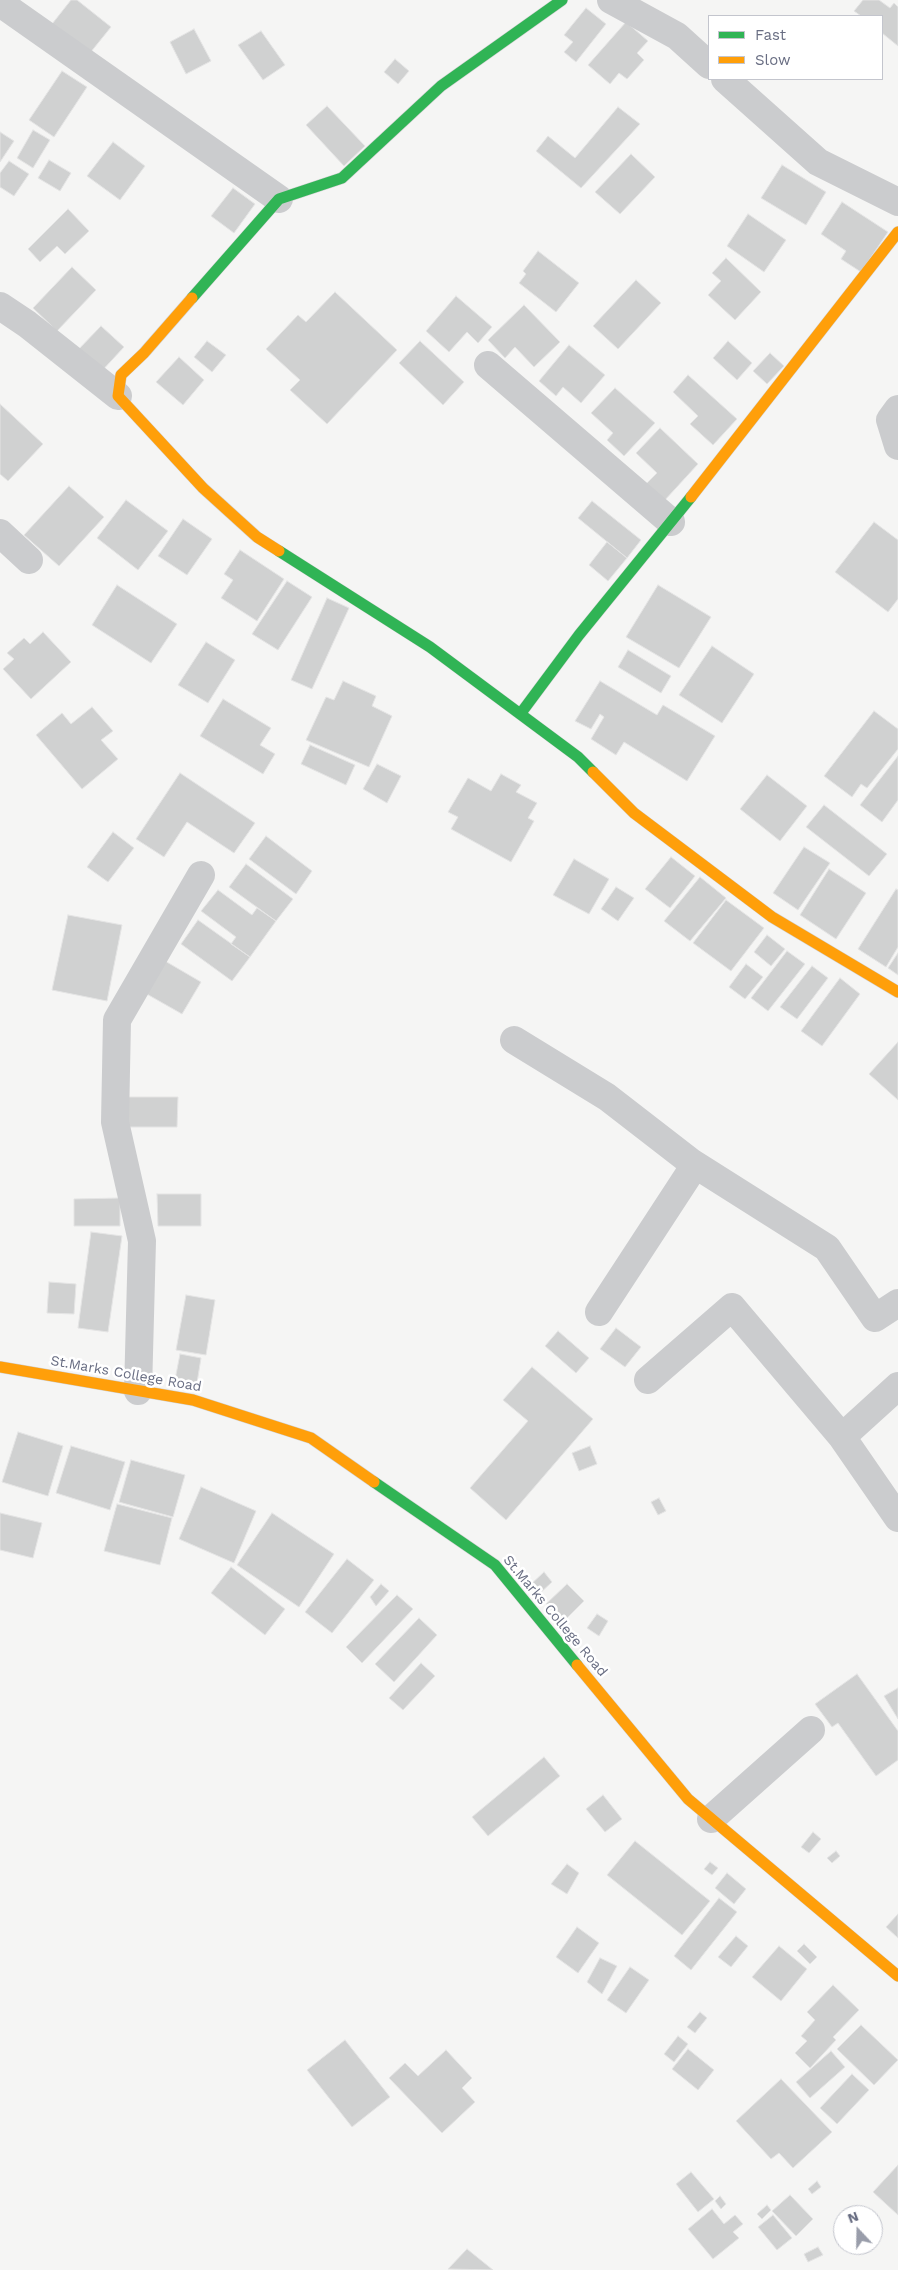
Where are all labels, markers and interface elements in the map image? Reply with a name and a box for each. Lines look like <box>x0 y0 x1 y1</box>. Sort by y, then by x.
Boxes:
legend <box>708 15 883 80</box>
text: Fast <box>755 26 786 44</box>
text: Slow <box>755 51 791 69</box>
street label: St.Marks College Road <box>49 1352 203 1396</box>
street label: St.Marks College Road <box>499 1552 611 1680</box>
north arrow <box>833 2205 883 2255</box>
text: N <box>845 2208 861 2226</box>

